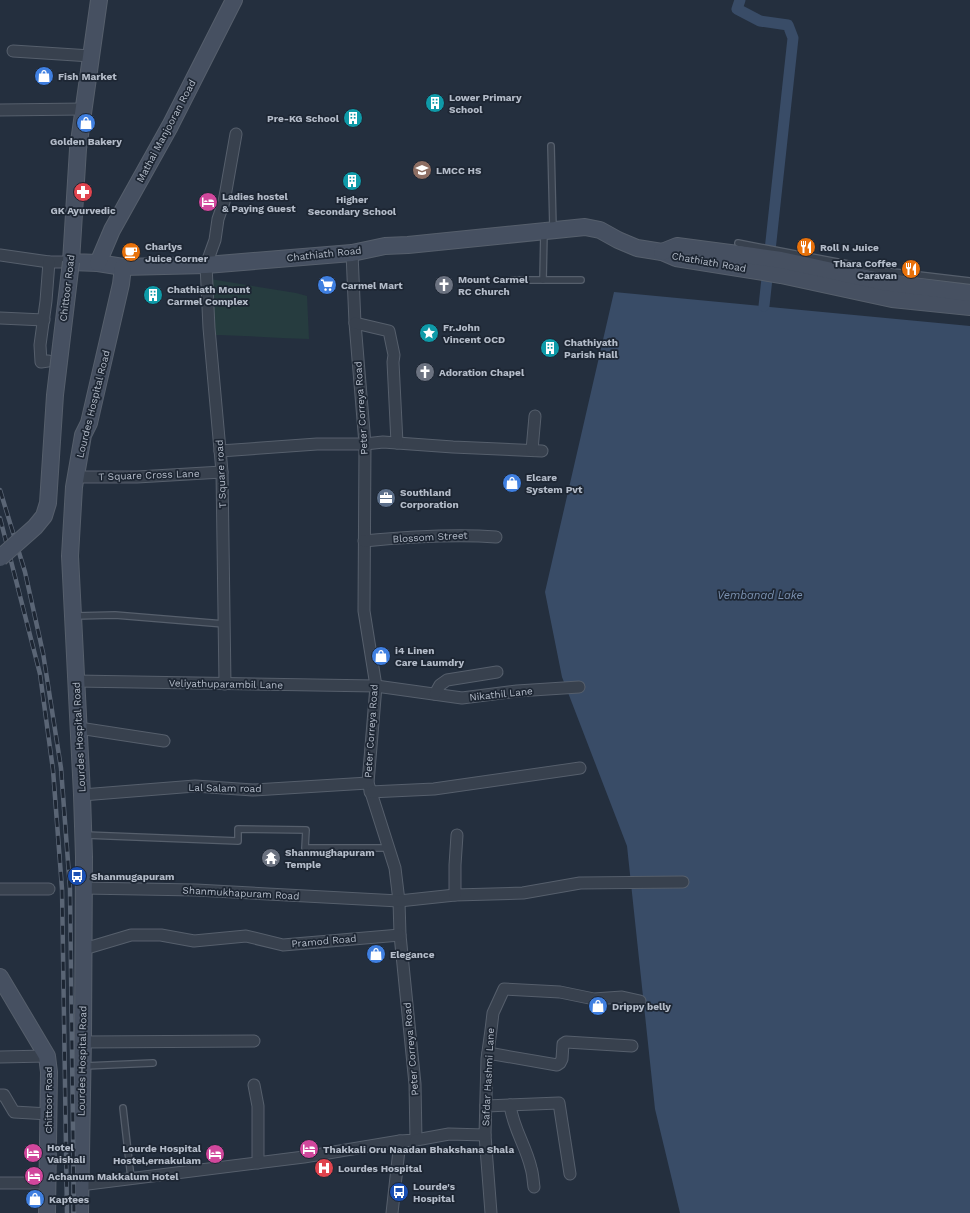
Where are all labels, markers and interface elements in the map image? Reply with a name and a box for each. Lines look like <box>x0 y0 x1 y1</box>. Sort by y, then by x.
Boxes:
shop icon: Fish Market <box>33 65 55 87</box>
place label: Fish Market <box>58 71 117 82</box>
street label: Mathai Manjooran Road <box>134 78 198 184</box>
building icon: Lower Primary School <box>424 92 446 114</box>
place label: Lower Primary School <box>449 92 522 115</box>
building icon: Pre-KG School <box>342 107 364 129</box>
shop icon: Golden Bakery <box>75 112 97 134</box>
place label: Pre-KG School <box>267 113 340 124</box>
place label: Golden Bakery <box>50 136 122 147</box>
school or university icon: LMCC HS <box>411 159 433 181</box>
place label: LMCC HS <box>436 165 482 176</box>
building icon: Higher Secondary School <box>341 170 363 192</box>
pharmacy icon: GK Ayurvedic <box>72 181 94 203</box>
hotel icon: Ladies hostel & Paying Guest <box>197 191 219 213</box>
place label: Ladies hostel & Paying Guest <box>222 191 296 214</box>
place label: Higher Secondary School <box>308 194 397 217</box>
place label: GK Ayurvedic <box>50 205 116 216</box>
restaurant icon: Roll N Juice <box>795 236 817 258</box>
cafe icon: Charlys Juice Corner <box>120 241 142 263</box>
place label: Charlys Juice Corner <box>145 241 209 264</box>
place label: Roll N Juice <box>820 242 879 253</box>
street label: Chathiath Road <box>286 245 362 263</box>
street label: Chathiath Road <box>671 250 747 274</box>
street label: Chittoor Road <box>57 254 77 322</box>
place label: Thara Coffee Caravan <box>833 258 897 281</box>
restaurant icon: Thara Coffee Caravan <box>900 258 922 280</box>
supermarket icon: Carmel Mart <box>316 274 338 296</box>
church icon: Mount Carmel RC Church <box>433 274 455 296</box>
place label: Mount Carmel RC Church <box>458 274 529 297</box>
place label: Carmel Mart <box>341 280 403 291</box>
building icon: Chathiath Mount Carmel Complex <box>142 284 164 306</box>
place label: Chathiath Mount Carmel Complex <box>167 284 251 307</box>
place icon: Fr.John Vincent OCD <box>418 322 440 344</box>
place label: Fr.John Vincent OCD <box>443 322 505 345</box>
building icon: Chathiyath Parish Hall <box>539 337 561 359</box>
place label: Chathiyath Parish Hall <box>564 337 619 360</box>
street label: Lourdes Hospital Road <box>74 349 112 459</box>
street label: Peter Correya Road <box>352 361 370 455</box>
church icon: Adoration Chapel <box>414 361 436 383</box>
place label: Adoration Chapel <box>439 367 525 378</box>
street label: T Square road <box>214 439 228 509</box>
street label: T Square Cross Lane <box>98 468 200 482</box>
shop icon: Elcare System Pvt <box>501 472 523 494</box>
place label: Elcare System Pvt <box>526 472 583 495</box>
office icon: Southland Corporation <box>375 487 397 509</box>
place label: Southland Corporation <box>400 487 459 510</box>
street label: Blossom Street <box>392 529 469 544</box>
water label: Vembanad Lake <box>717 589 803 602</box>
shop icon: i4 Linen Care Laumdry <box>370 645 392 667</box>
place label: i4 Linen Care Laumdry <box>395 645 464 668</box>
street label: Veliyathuparambil Lane <box>169 678 283 691</box>
street label: Lourdes Hospital Road <box>71 682 87 792</box>
street label: Peter Correya Road <box>362 684 380 778</box>
street label: Nikathil Lane <box>469 685 534 703</box>
street label: Lal Salam road <box>188 782 262 794</box>
temple icon: Shanmughapuram Temple <box>260 847 282 869</box>
place label: Shanmughapuram Temple <box>285 847 375 870</box>
bus stop icon: Shanmugapuram <box>66 865 88 887</box>
place label: Shanmugapuram <box>91 871 175 882</box>
street label: Shanmukhapuram Road <box>182 884 300 902</box>
street label: Pramod Road <box>291 933 357 949</box>
shop icon: Elegance <box>365 943 387 965</box>
place label: Elegance <box>390 949 435 960</box>
shop icon: Drippy belly <box>587 995 609 1017</box>
place label: Drippy belly <box>612 1001 671 1012</box>
street label: Peter Correya Road <box>401 1002 421 1096</box>
street label: Lourdes Hospital Road <box>76 1006 88 1116</box>
street label: Safdar Hashmi Lane <box>480 1027 496 1126</box>
street label: Chittoor Road <box>43 1066 54 1134</box>
hotel icon: Thakkali Oru Naadan Bhakshana Shala <box>298 1138 320 1160</box>
hotel icon: Hotel Vaishali <box>22 1142 44 1164</box>
place label: Hotel Vaishali <box>47 1142 86 1165</box>
place label: Lourde Hospital Hostel,ernakulam <box>113 1143 202 1166</box>
hotel icon: Lourde Hospital Hostel,ernakulam <box>204 1143 226 1165</box>
place label: Thakkali Oru Naadan Bhakshana Shala <box>323 1144 514 1155</box>
hospital icon: Lourdes Hospital <box>313 1157 335 1179</box>
place label: Lourdes Hospital <box>338 1163 423 1174</box>
hotel icon: Achanum Makkalum Hotel <box>23 1165 45 1187</box>
place label: Achanum Makkalum Hotel <box>48 1171 179 1182</box>
bus stop icon: Lourde's Hospital <box>388 1181 410 1203</box>
place label: Lourde's Hospital <box>413 1181 456 1204</box>
shop icon: Kaptees <box>24 1188 46 1210</box>
place label: Kaptees <box>49 1194 90 1205</box>

